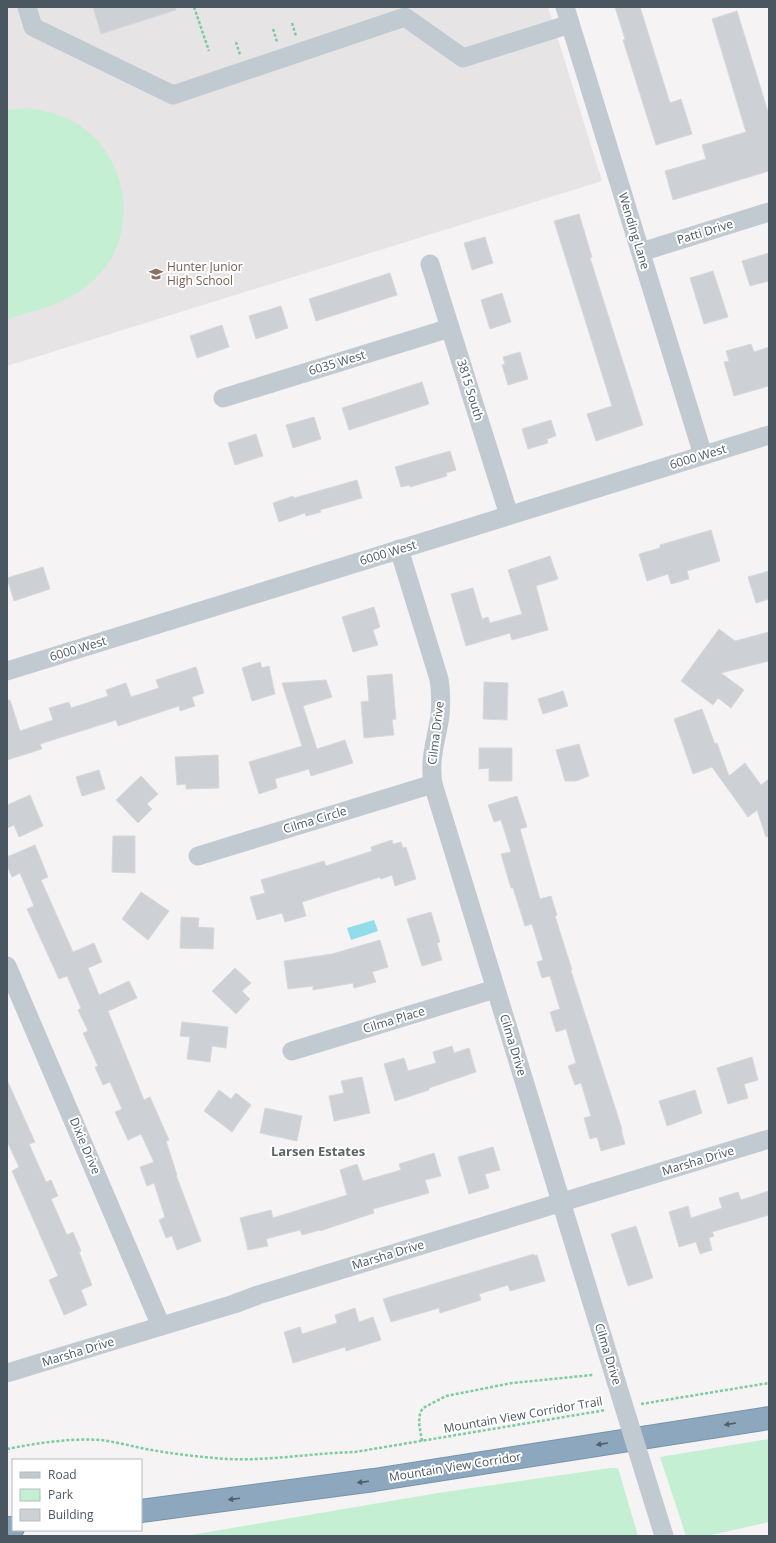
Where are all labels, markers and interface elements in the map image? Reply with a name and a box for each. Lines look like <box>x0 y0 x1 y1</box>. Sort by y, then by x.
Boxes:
street label: Wending Lane <box>615 190 654 272</box>
street label: Patti Drive <box>675 215 735 248</box>
place label: Hunter Junior High School <box>167 258 243 289</box>
school or university icon: Hunter Junior High School <box>148 266 164 282</box>
street label: 6035 West <box>306 346 367 379</box>
street label: 3815 South <box>453 357 488 423</box>
street label: 6000 West <box>667 440 728 473</box>
street label: 6000 West <box>357 536 418 569</box>
street label: 6000 West <box>47 632 108 665</box>
street label: Cilma Drive <box>423 700 448 766</box>
street label: Cilma Circle <box>281 802 349 837</box>
street label: Cilma Place <box>361 1002 427 1037</box>
street label: Cilma Drive <box>496 1012 531 1078</box>
street label: Dixie Drive <box>66 1115 105 1177</box>
street label: Marsha Drive <box>660 1141 736 1180</box>
district label: Larsen Estates <box>271 1142 365 1160</box>
street label: Marsha Drive <box>350 1235 426 1274</box>
street label: Cilma Drive <box>591 1321 626 1387</box>
street label: Marsha Drive <box>40 1332 116 1371</box>
street label: Mountain View Corridor Trail <box>442 1392 604 1437</box>
one-way arrow <box>724 1421 737 1427</box>
one-way arrow <box>596 1441 608 1447</box>
street label: Mountain View Corridor <box>388 1448 522 1485</box>
legend <box>12 1459 142 1531</box>
text: Road <box>48 1466 77 1483</box>
one-way arrow <box>357 1479 369 1485</box>
text: Park <box>48 1486 74 1503</box>
one-way arrow <box>228 1496 240 1502</box>
text: Building <box>48 1506 94 1523</box>

